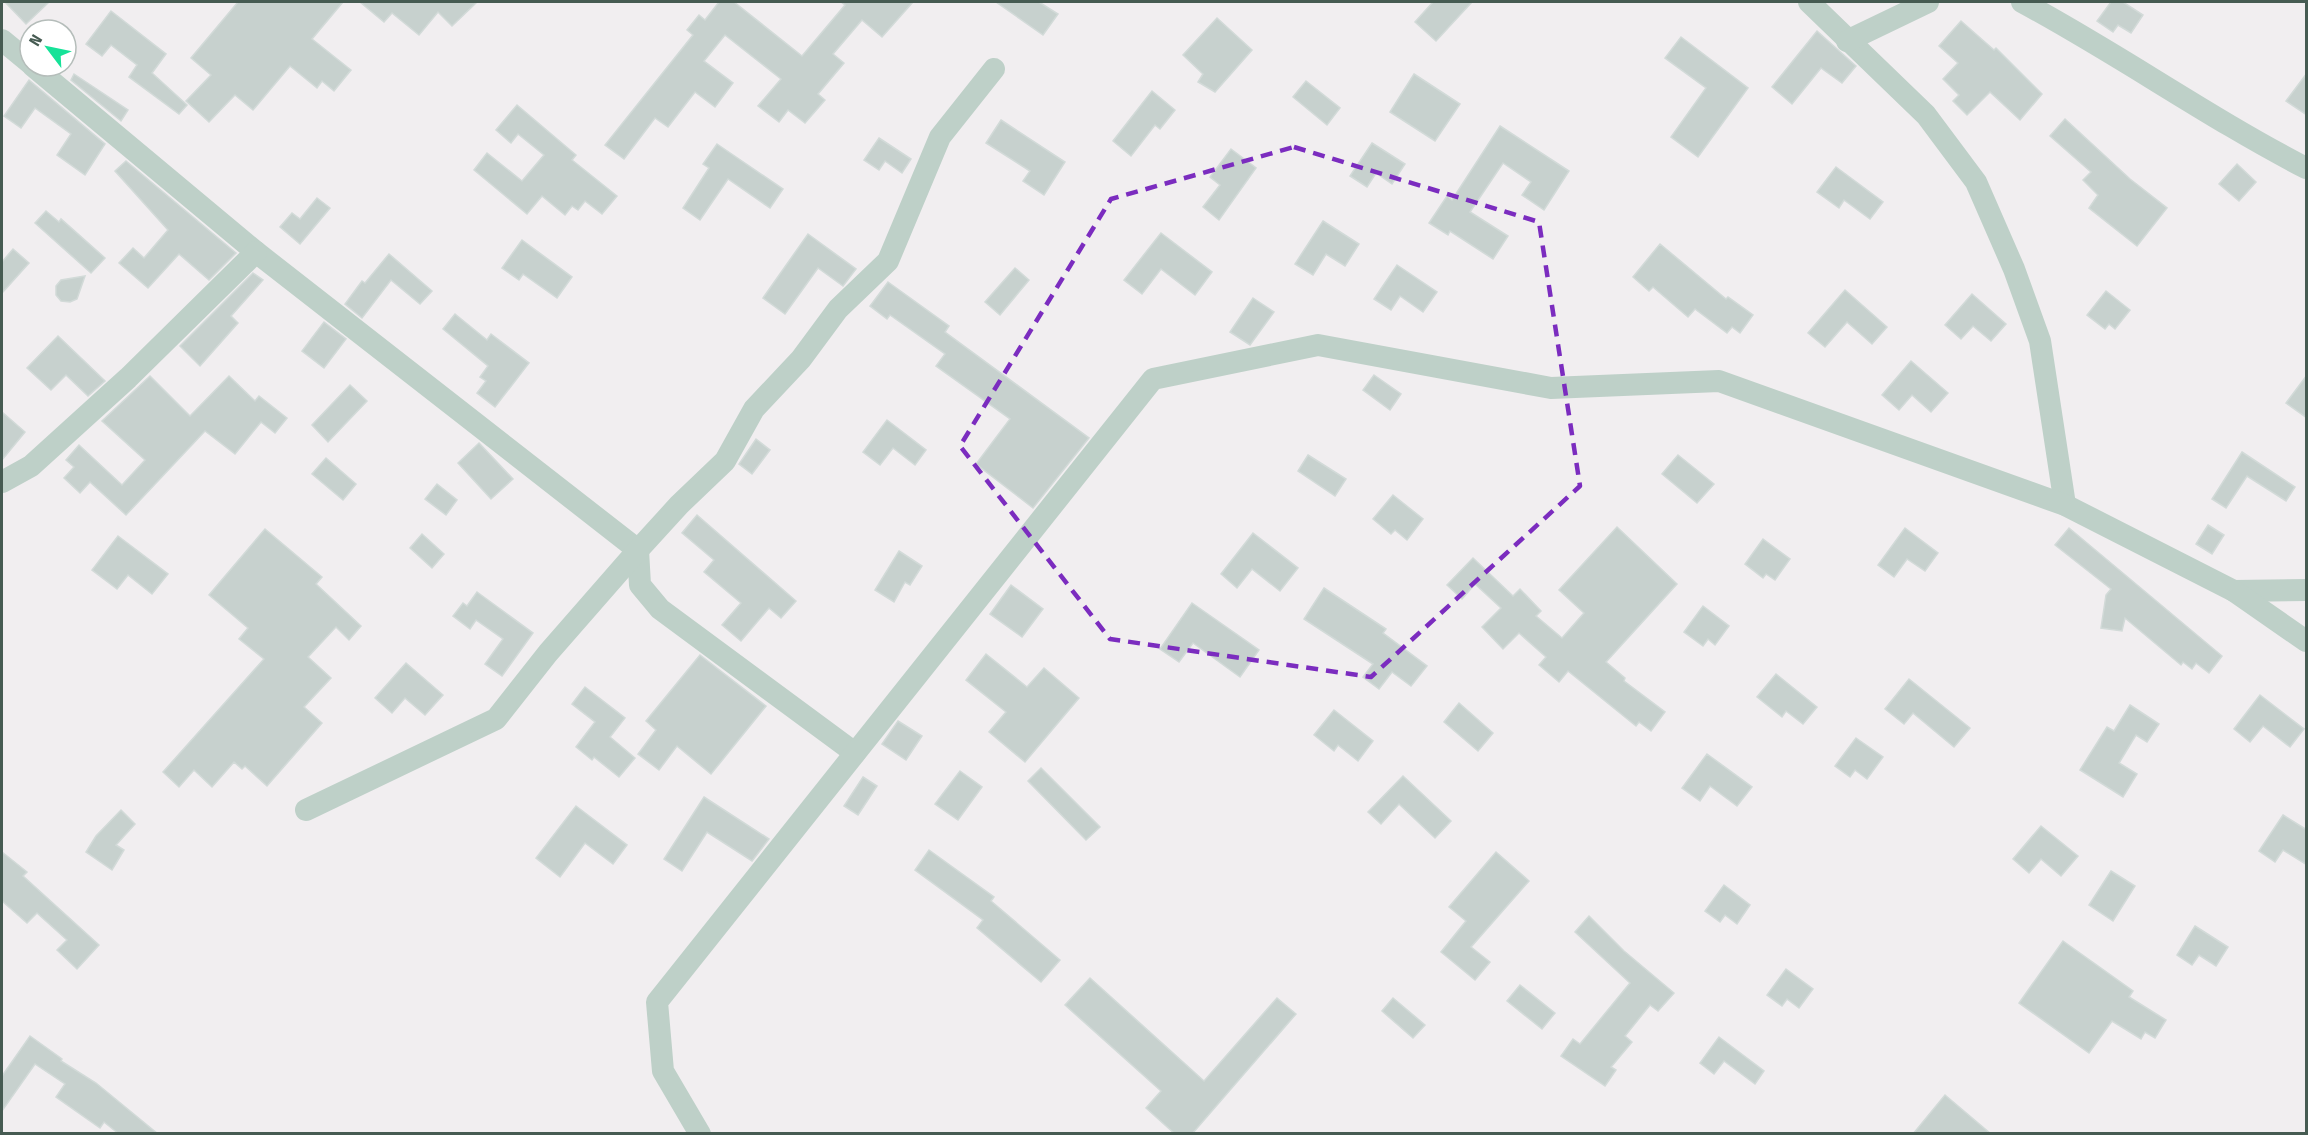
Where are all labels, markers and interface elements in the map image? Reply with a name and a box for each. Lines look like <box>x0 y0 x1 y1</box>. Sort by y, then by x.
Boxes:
north arrow <box>18 18 78 78</box>
text: N <box>25 31 46 49</box>

